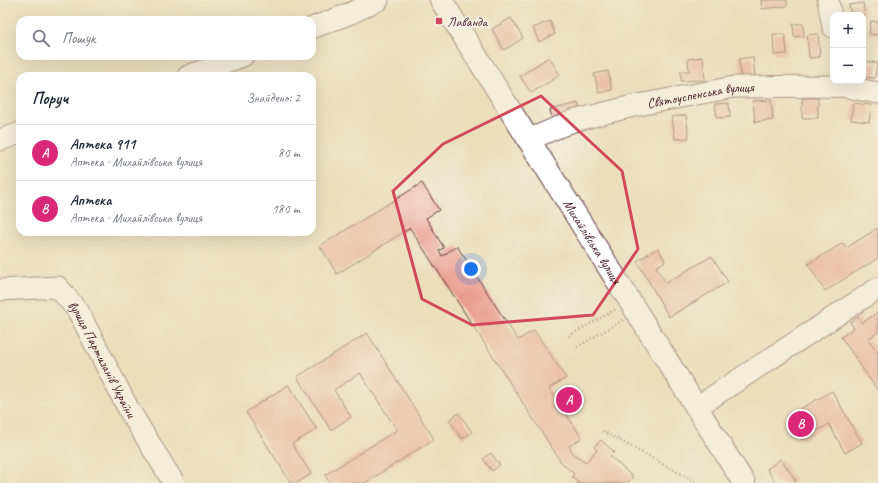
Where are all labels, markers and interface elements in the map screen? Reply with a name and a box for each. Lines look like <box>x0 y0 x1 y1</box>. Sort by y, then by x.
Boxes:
map controls <box>830 12 866 84</box>
button: + <box>830 12 866 48</box>
place label: Лаванда <box>447 13 489 30</box>
search box <box>16 16 316 60</box>
marker: Лаванда <box>434 16 444 26</box>
icon: search <box>30 27 52 49</box>
text: Пошук <box>62 29 95 48</box>
button: − <box>830 48 866 84</box>
street label: Святоуспенська вулиця <box>646 78 755 112</box>
text: Поруч <box>32 88 68 109</box>
text: Знайдено: 2 <box>246 90 300 106</box>
text: Аптека 911 <box>70 135 135 154</box>
text: A <box>42 145 48 161</box>
text: 80 m <box>278 145 300 161</box>
text: Аптека · Михайлівська вулиця <box>70 154 202 170</box>
text: Аптека <box>70 191 112 210</box>
street label: Михайлівська вулиця <box>559 196 626 288</box>
text: B <box>42 201 48 217</box>
text: 180 m <box>272 201 300 217</box>
text: Аптека · Михайлівська вулиця <box>70 210 202 226</box>
your location <box>461 259 481 279</box>
street label: вулиця Партизанів України <box>64 297 140 421</box>
pin: A <box>556 385 582 415</box>
pin: B <box>788 409 814 439</box>

